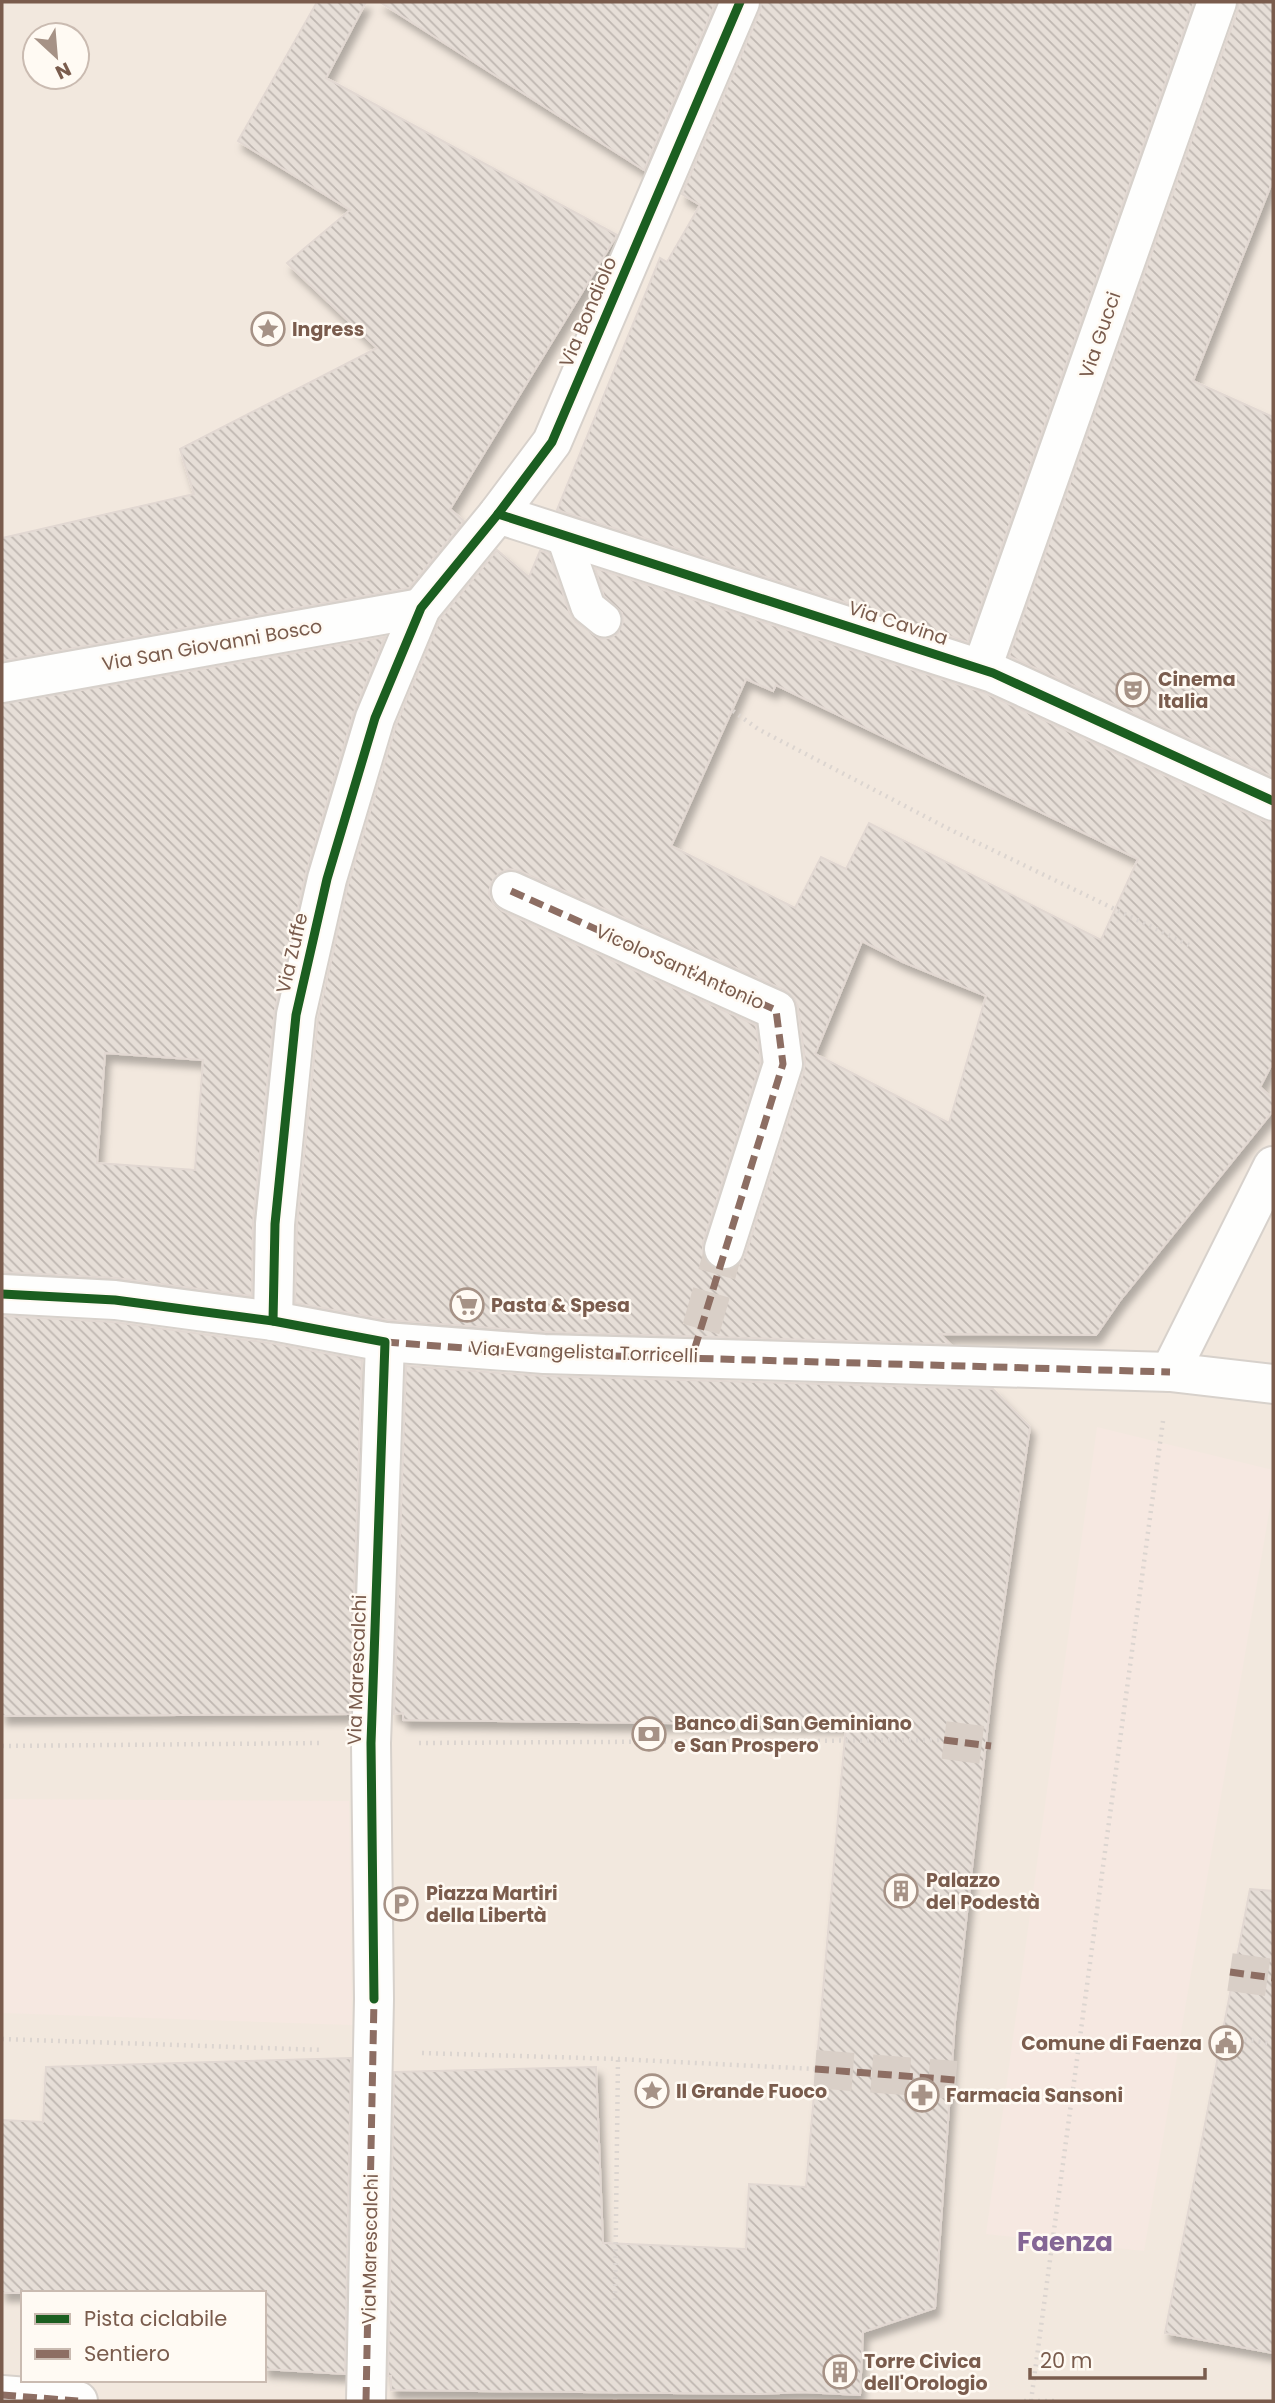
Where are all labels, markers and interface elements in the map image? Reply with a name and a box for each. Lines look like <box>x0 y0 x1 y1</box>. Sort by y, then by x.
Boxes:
north arrow <box>21 21 91 91</box>
text: N <box>51 56 76 86</box>
street label: Via Bondiolo <box>553 252 623 372</box>
street label: Via Gucci <box>1073 288 1127 382</box>
place icon: Ingress <box>249 310 287 348</box>
place label: Ingress <box>292 316 364 343</box>
street label: Via Cavina <box>845 594 951 652</box>
street label: Via San Giovanni Bosco <box>100 612 324 678</box>
place label: Cinema Italia <box>1158 666 1236 715</box>
theatre icon: Cinema Italia <box>1114 671 1152 709</box>
street label: Via Zuffe <box>270 910 314 996</box>
street label: Vicolo Sant'Antonio <box>591 918 769 1016</box>
supermarket icon: Pasta & Spesa <box>448 1286 486 1324</box>
place label: Pasta & Spesa <box>491 1292 630 1319</box>
street label: Via Evangelista Torricelli <box>469 1335 699 1369</box>
street label: Via Marescalchi <box>341 1594 373 1746</box>
place label: Banco di San Geminiano e San Prospero <box>674 1710 912 1759</box>
bank icon: Banco di San Geminiano e San Prospero <box>630 1715 668 1753</box>
place label: Palazzo del Podestà <box>926 1867 1040 1916</box>
building icon: Palazzo del Podestà <box>882 1872 920 1910</box>
place label: Piazza Martiri della Libertà <box>426 1880 558 1929</box>
parking icon: Piazza Martiri della Libertà <box>382 1885 420 1923</box>
public building icon: Comune di Faenza <box>1207 2024 1245 2062</box>
place label: Comune di Faenza <box>1021 2030 1202 2057</box>
place icon: Il Grande Fuoco <box>633 2072 671 2110</box>
pharmacy icon: Farmacia Sansoni <box>903 2076 941 2114</box>
place label: Il Grande Fuoco <box>676 2078 827 2105</box>
place label: Farmacia Sansoni <box>946 2082 1123 2109</box>
street label: Via Marescalchi <box>355 2173 385 2325</box>
district label: Faenza <box>1017 2224 1113 2260</box>
legend <box>21 2291 266 2382</box>
text: Pista ciclabile <box>84 2304 227 2333</box>
scale bar <box>1030 2336 1205 2380</box>
text: Sentiero <box>84 2339 170 2368</box>
text: 20 m <box>1040 2346 1093 2375</box>
place label: Torre Civica dell'Orologio <box>864 2348 988 2397</box>
building icon: Torre Civica dell'Orologio <box>821 2353 859 2391</box>

